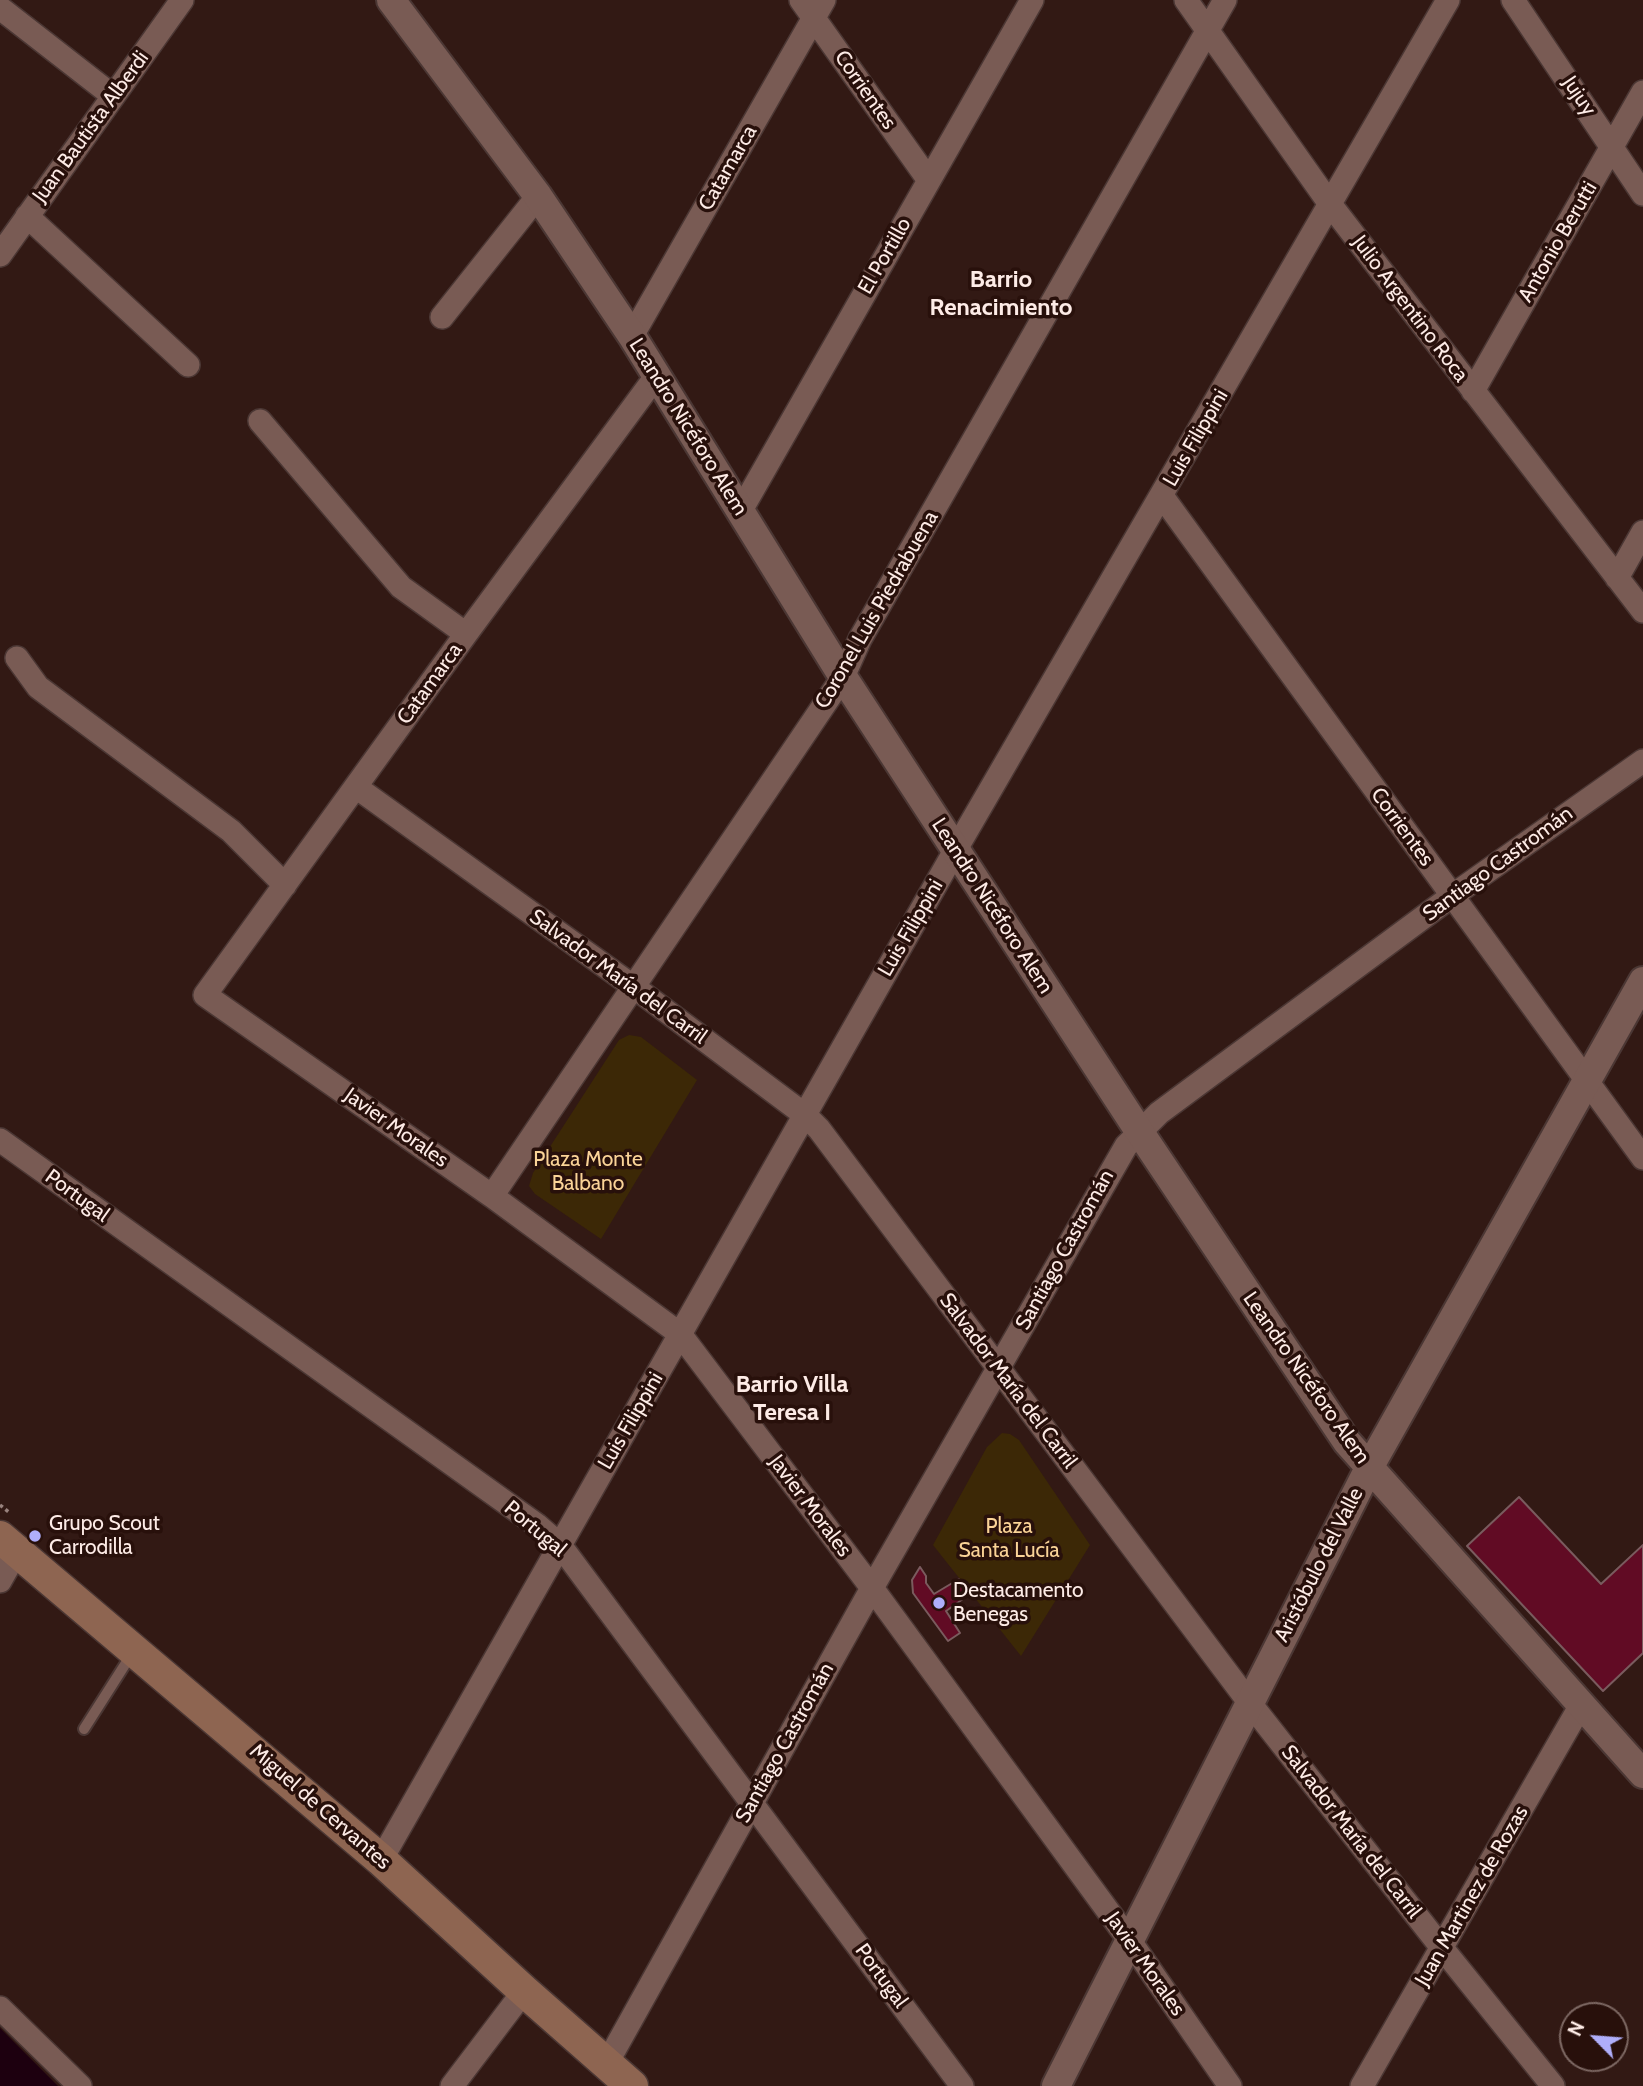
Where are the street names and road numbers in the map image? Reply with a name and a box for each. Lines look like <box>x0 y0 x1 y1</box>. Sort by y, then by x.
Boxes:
street label: Juan Bautista Alberdi <box>28 46 154 208</box>
street label: Corrientes <box>829 46 901 134</box>
street label: Jujuy <box>1557 71 1601 121</box>
street label: Catamarca <box>693 121 763 215</box>
street label: Antonio Berutti <box>1513 177 1603 307</box>
street label: El Portillo <box>853 213 917 299</box>
street label: Julio Argentino Roca <box>1347 231 1473 387</box>
street label: Leandro Nicéforo Alem <box>623 334 753 520</box>
street label: Luis Filippini <box>1158 385 1234 491</box>
street label: Coronel Luis Piedrabuena <box>810 507 944 713</box>
street label: Catamarca <box>392 638 468 730</box>
street label: Corrientes <box>1365 783 1439 871</box>
street label: Santiago Castromán <box>1418 801 1578 927</box>
street label: Leandro Nicéforo Alem <box>926 814 1058 998</box>
street label: Luis Filippini <box>873 875 949 981</box>
street label: Salvador María del Carril <box>525 904 711 1050</box>
street label: Javier Morales <box>339 1083 453 1173</box>
street label: Portugal <box>40 1164 114 1228</box>
street label: Santiago Castromán <box>1011 1166 1119 1334</box>
street label: Leandro Nicéforo Alem <box>1237 1287 1375 1469</box>
street label: Salvador María del Carril <box>934 1288 1082 1474</box>
street label: Luis Filippini <box>593 1368 669 1474</box>
street label: Javier Morales <box>764 1450 856 1562</box>
street label: Aristóbulo del Valle <box>1269 1484 1369 1646</box>
street label: Portugal <box>499 1496 571 1562</box>
street label: Santiago Castromán <box>731 1659 839 1827</box>
street label: Miguel de Cervantes <box>244 1739 396 1875</box>
street label: Salvador María del Carril <box>1276 1740 1426 1924</box>
street label: Juan Martinez de Rozas <box>1410 1801 1534 1991</box>
street label: Javier Morales <box>1100 1907 1190 2021</box>
street label: Portugal <box>849 1939 913 2013</box>

